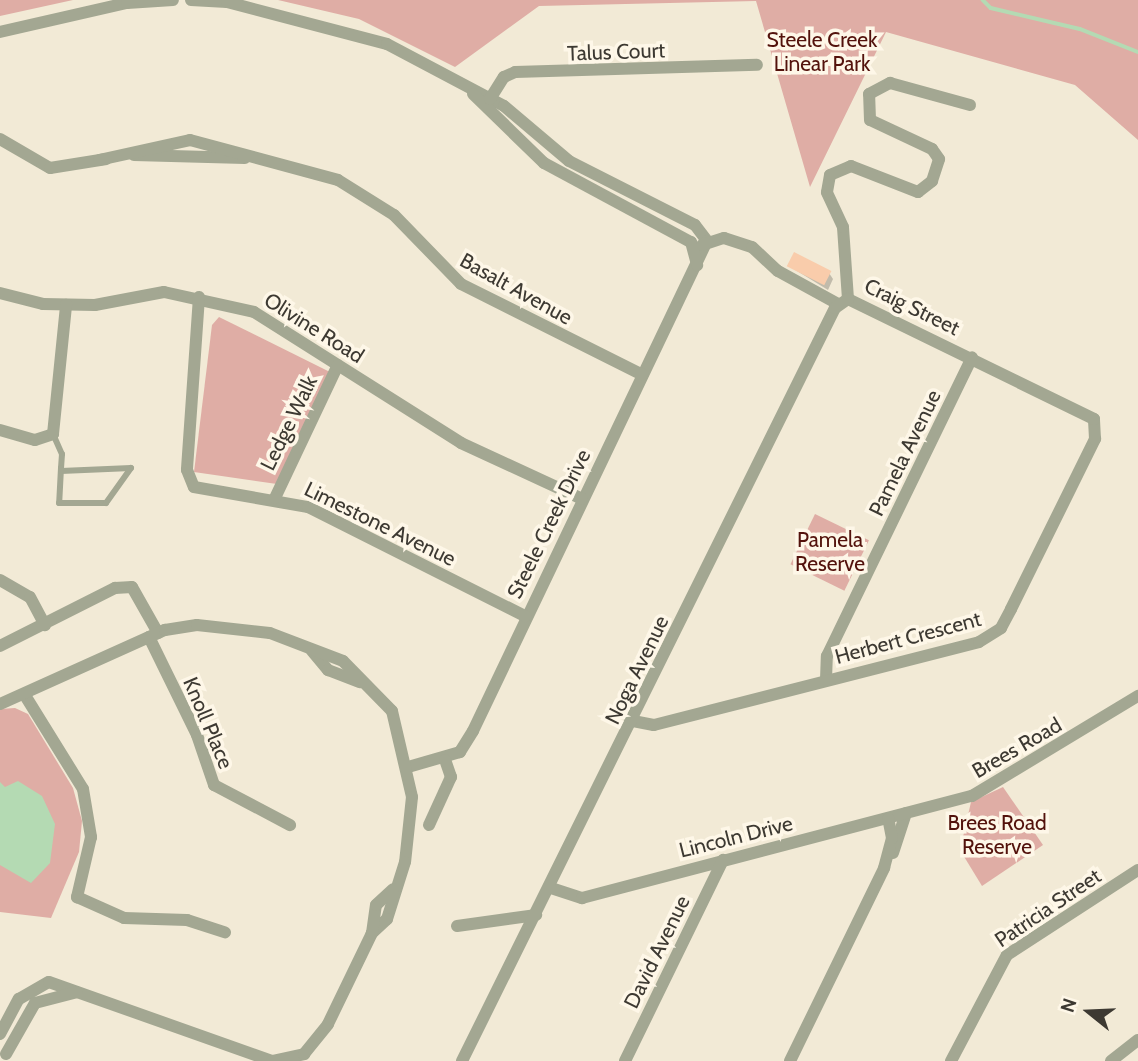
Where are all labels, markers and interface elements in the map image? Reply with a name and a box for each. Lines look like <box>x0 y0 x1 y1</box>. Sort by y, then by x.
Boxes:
park label: Steele Creek Linear Park <box>767 27 877 77</box>
street label: Talus Court <box>566 38 666 66</box>
street label: Basalt Avenue <box>455 248 577 330</box>
street label: Craig Street <box>860 273 964 341</box>
street label: Olivine Road <box>259 287 369 369</box>
street label: Ledge Walk <box>255 372 323 474</box>
street label: Pamela Avenue <box>864 386 946 520</box>
street label: Steele Creek Drive <box>502 445 596 603</box>
street label: Limestone Avenue <box>300 476 460 572</box>
park label: Pamela Reserve <box>795 527 865 577</box>
street label: Herbert Crescent <box>832 606 984 670</box>
street label: Noga Avenue <box>600 611 674 729</box>
street label: Knoll Place <box>177 673 239 773</box>
street label: Brees Road <box>968 712 1066 784</box>
park label: Brees Road Reserve <box>947 810 1047 860</box>
street label: Lincoln Drive <box>677 811 795 863</box>
street label: Patricia Street <box>990 863 1106 953</box>
street label: David Avenue <box>619 891 695 1013</box>
north arrow <box>1054 977 1124 1047</box>
text: N <box>1056 995 1082 1015</box>

